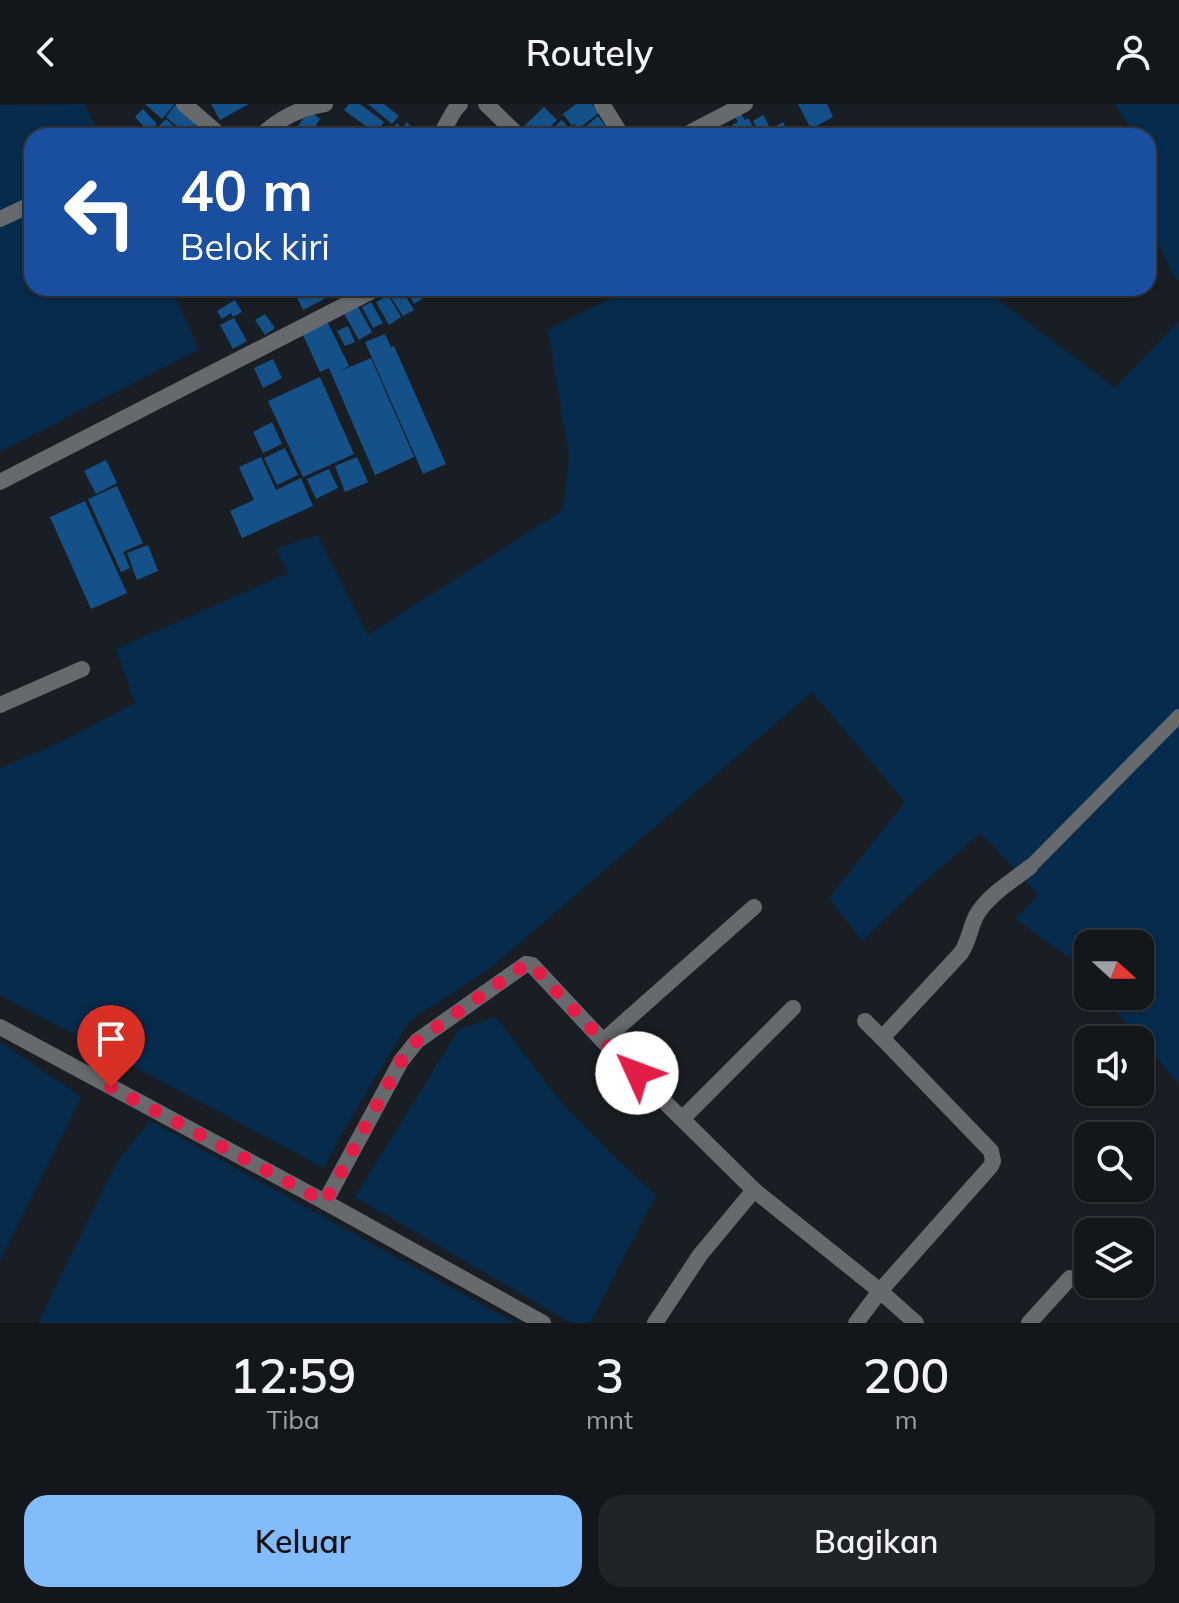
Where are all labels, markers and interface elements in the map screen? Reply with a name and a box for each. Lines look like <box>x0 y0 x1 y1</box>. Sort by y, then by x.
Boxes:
icon: back <box>24 30 68 74</box>
text: Routely <box>526 30 653 75</box>
icon: person <box>1111 30 1155 74</box>
text: 40 m <box>180 155 313 225</box>
icon: left <box>48 160 152 264</box>
text: Belok kiri <box>180 224 330 269</box>
north arrow <box>1074 930 1154 1010</box>
map controls <box>1074 930 1154 1298</box>
pin <box>77 1005 145 1087</box>
icon: arrive <box>89 1017 133 1061</box>
button: sound <box>1074 1026 1154 1106</box>
position arrow <box>595 1031 679 1115</box>
button: search <box>1074 1122 1154 1202</box>
button: layers <box>1074 1218 1154 1298</box>
text: 12:59 <box>230 1345 356 1405</box>
text: 3 <box>595 1345 624 1405</box>
text: 200 <box>863 1345 949 1405</box>
text: Tiba <box>266 1403 320 1436</box>
text: mnt <box>586 1403 633 1436</box>
text: m <box>895 1403 917 1436</box>
button: Keluar <box>24 1495 582 1587</box>
button: Bagikan <box>598 1495 1155 1587</box>

